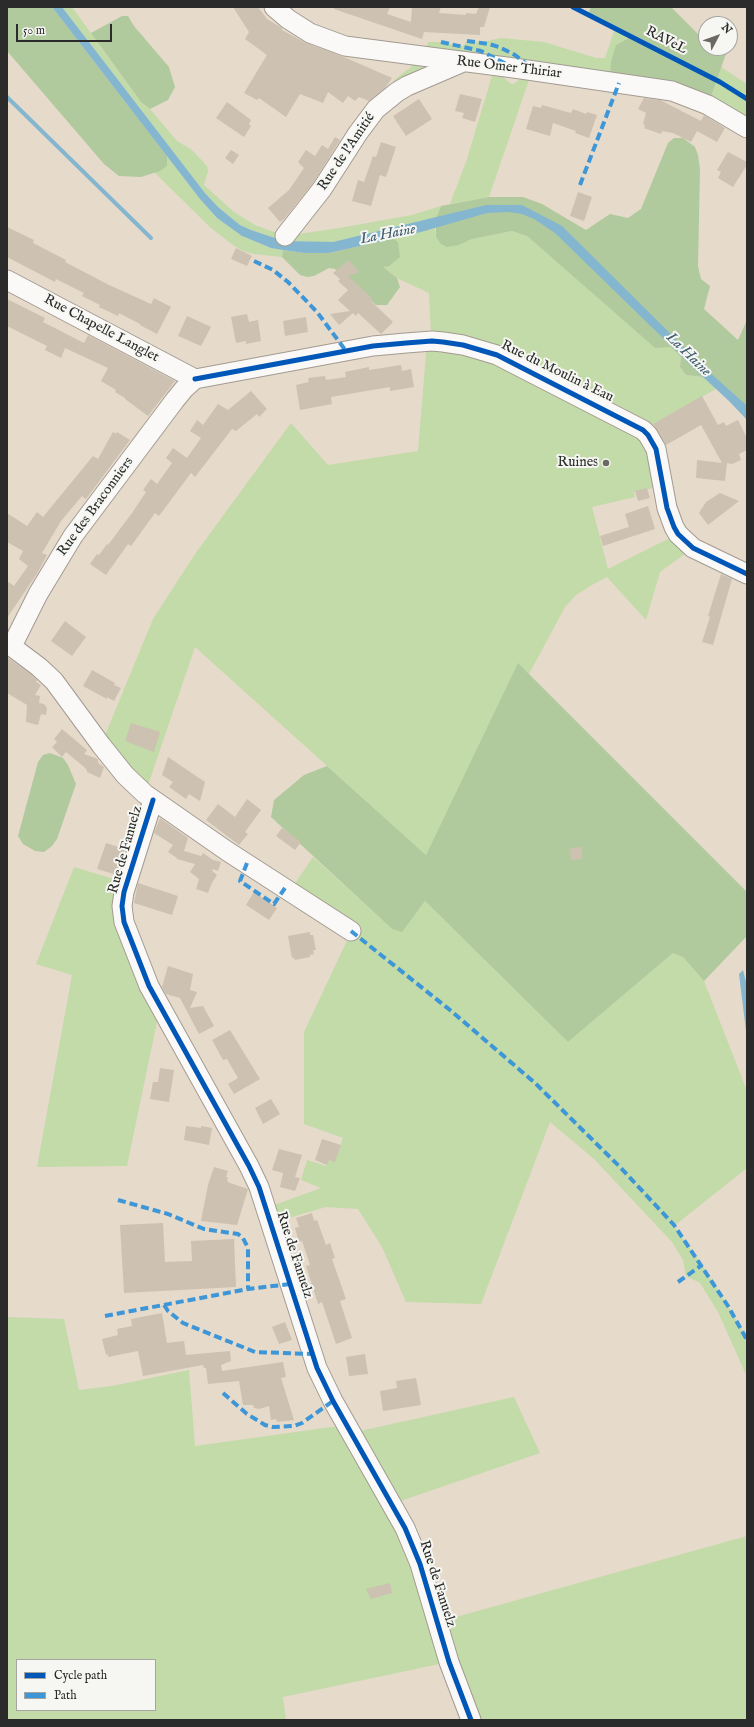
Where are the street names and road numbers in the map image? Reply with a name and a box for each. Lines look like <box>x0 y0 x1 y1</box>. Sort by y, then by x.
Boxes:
street label: RAVeL <box>642 23 690 59</box>
street label: Rue Omer Thiriar <box>455 53 563 83</box>
street label: Rue de l'Amitié <box>315 110 379 194</box>
street label: Rue Chapelle Langlet <box>41 292 161 366</box>
street label: Rue du Moulin à Eau <box>498 337 616 407</box>
street label: Rue des Braconniers <box>54 454 138 560</box>
street label: Rue de Fanuelz <box>105 804 147 896</box>
street label: Rue de Fanuelz <box>272 1209 316 1301</box>
street label: Rue de Fanuelz <box>415 1538 459 1630</box>

